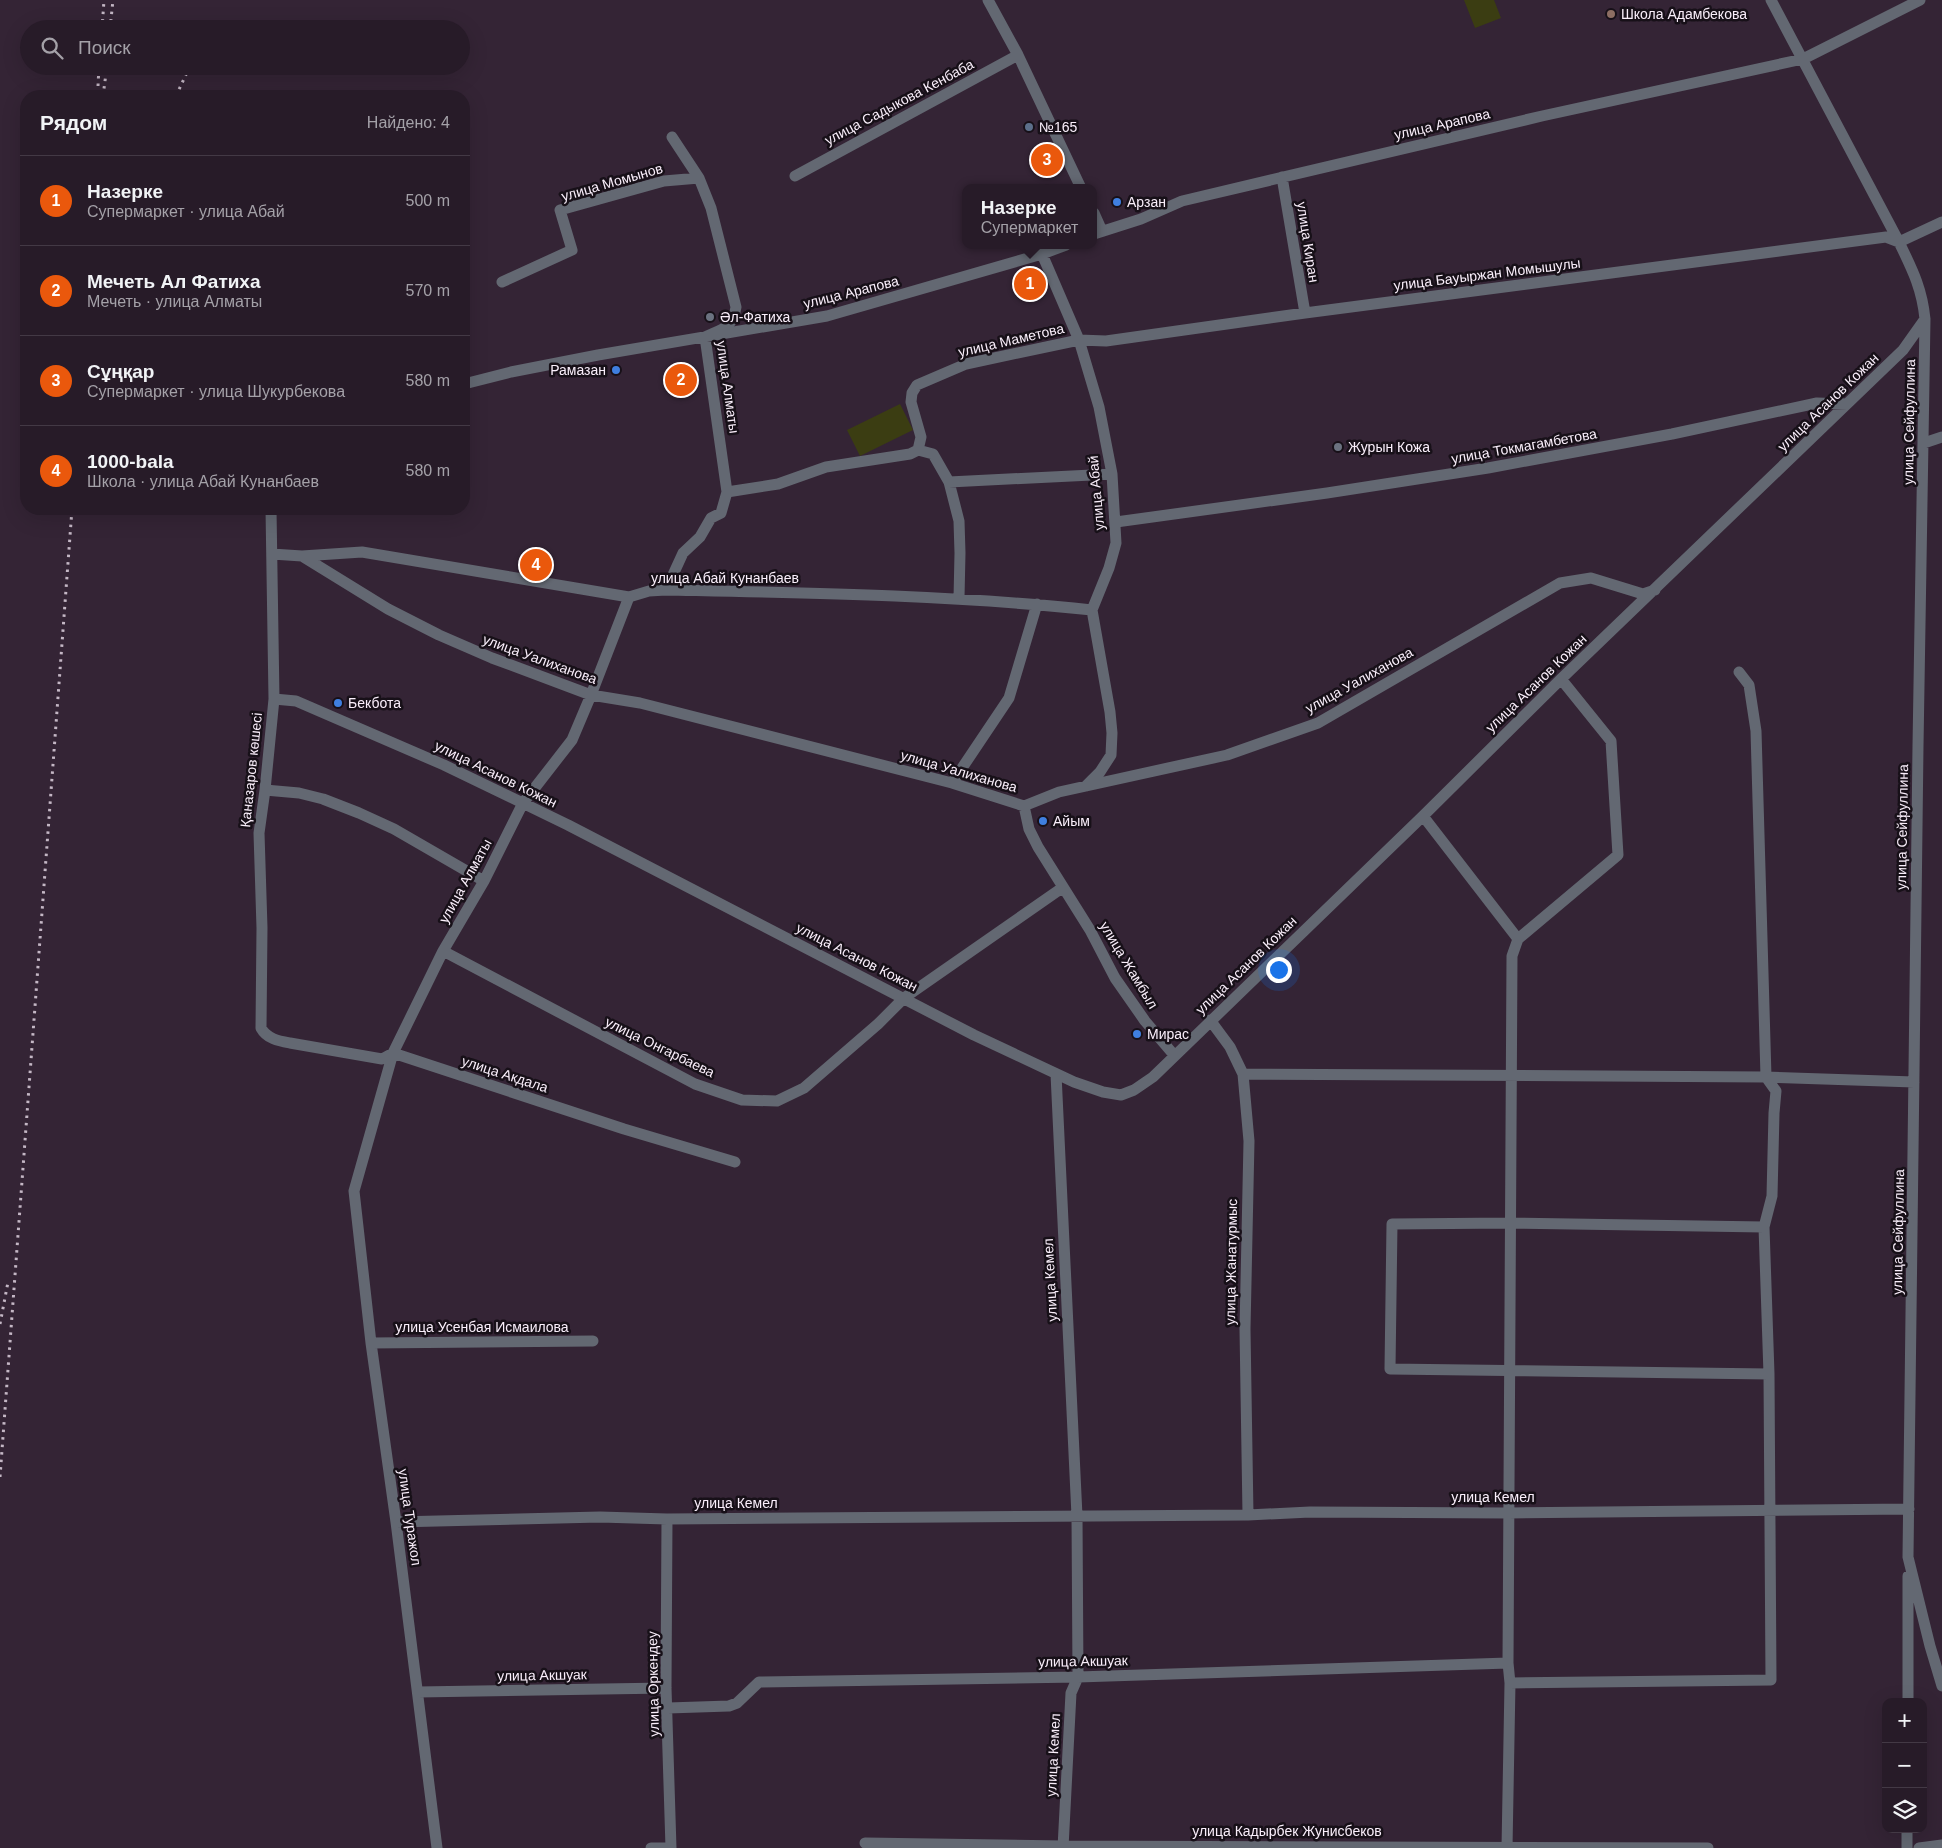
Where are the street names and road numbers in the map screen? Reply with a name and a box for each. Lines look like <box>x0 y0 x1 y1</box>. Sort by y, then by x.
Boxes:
street label: улица Садыкова Кенбаба <box>822 56 976 148</box>
street label: улица Арапова <box>1393 105 1492 143</box>
street label: улица Момынов <box>560 160 664 204</box>
street label: улица Киран <box>1294 200 1322 284</box>
street label: улица Бауыржан Момышулы <box>1393 255 1581 293</box>
street label: улица Арапова <box>802 272 901 312</box>
street label: улица Маметова <box>957 320 1066 360</box>
street label: улица Алматы <box>714 340 742 434</box>
street label: улица Асанов Кожан <box>1774 350 1882 454</box>
street label: улица Сейфуллина <box>1900 359 1918 485</box>
street label: улица Токмагамбетова <box>1450 425 1598 467</box>
street label: улица Абай <box>1085 455 1107 531</box>
street label: улица Абай Кунанбаев <box>651 570 799 586</box>
street label: улица Уалиханова <box>481 631 599 687</box>
street label: улица Асанов Кожан <box>1482 631 1590 735</box>
street label: улица Уалиханова <box>1303 644 1416 716</box>
street label: Қаназаров көшесі <box>237 712 265 828</box>
street label: улица Асанов Кожан <box>432 737 560 811</box>
street label: улица Уалиханова <box>899 747 1019 795</box>
street label: улица Сейфуллина <box>1893 764 1911 890</box>
street label: улица Алматы <box>435 836 495 926</box>
street label: улица Асанов Кожан <box>1192 913 1300 1017</box>
street label: улица Жамбыл <box>1097 918 1161 1012</box>
street label: улица Асанов Кожан <box>794 919 920 995</box>
street label: улица Онгарбаева <box>603 1014 717 1081</box>
street label: улица Акдала <box>460 1053 550 1096</box>
street label: улица Сейфуллина <box>1889 1169 1907 1295</box>
street label: улица Жанатурмыс <box>1222 1199 1240 1325</box>
street label: улица Кемел <box>1040 1238 1060 1322</box>
street label: улица Усенбая Исмаилова <box>395 1319 569 1335</box>
street label: улица Туражол <box>395 1468 425 1566</box>
street label: улица Кемел <box>1451 1489 1535 1505</box>
street label: улица Кемел <box>694 1495 778 1511</box>
street label: улица Оркендеу <box>644 1631 662 1737</box>
street label: улица Акшуак <box>1038 1652 1129 1670</box>
street label: улица Акшуак <box>497 1666 588 1684</box>
street label: улица Кемел <box>1043 1713 1063 1797</box>
street label: улица Кадырбек Жунисбеков <box>1192 1823 1382 1839</box>

